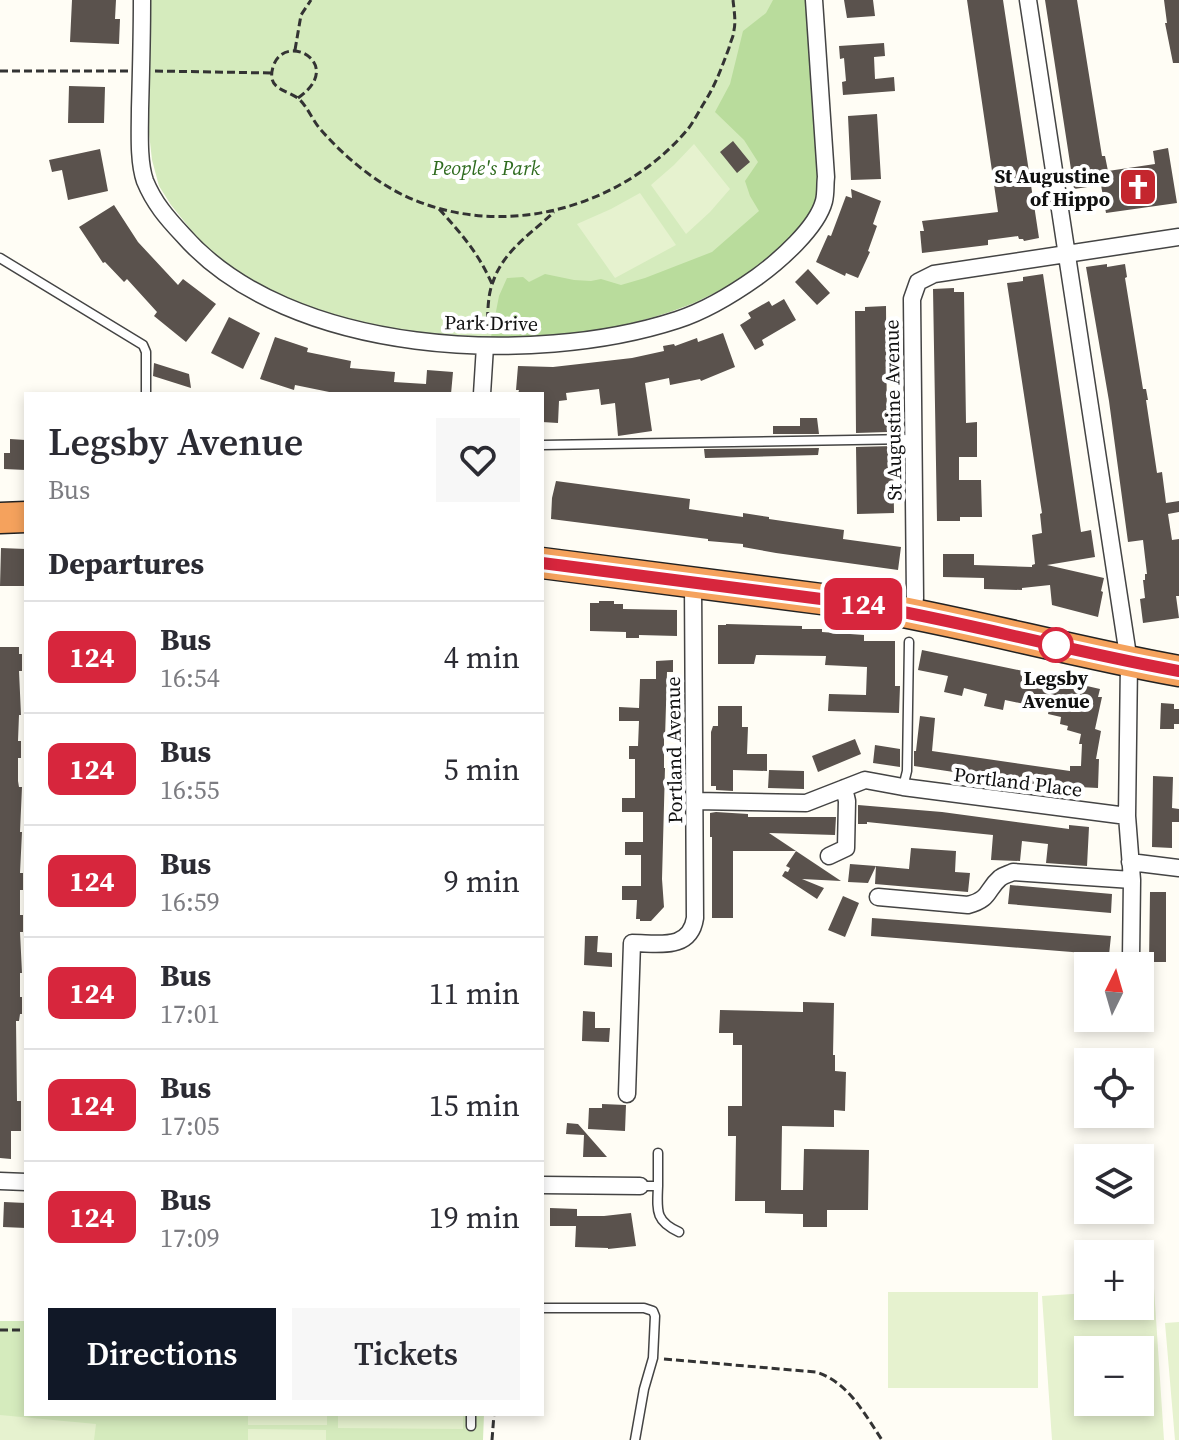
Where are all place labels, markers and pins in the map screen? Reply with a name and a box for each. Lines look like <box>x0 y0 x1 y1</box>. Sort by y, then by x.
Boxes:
place label: St Augustine of Hippo <box>995 162 1110 213</box>
church icon: St Augustine of Hippo <box>1117 166 1159 208</box>
marker: Legsby Avenue <box>1039 628 1073 662</box>
place label: Legsby Avenue <box>1022 664 1090 715</box>

